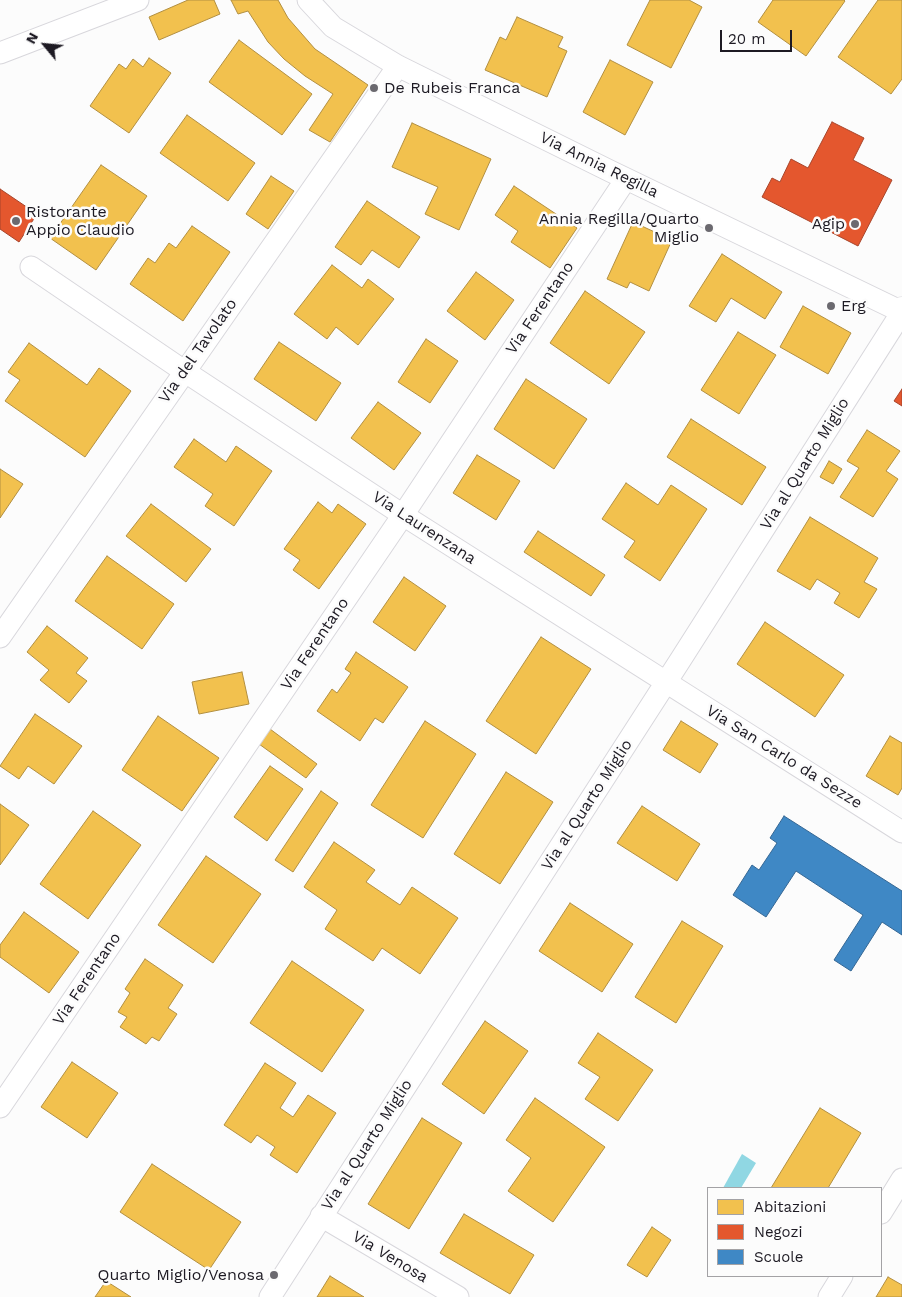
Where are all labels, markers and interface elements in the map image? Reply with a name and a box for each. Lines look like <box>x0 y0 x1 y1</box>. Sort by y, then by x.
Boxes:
north arrow <box>20 20 70 70</box>
scale bar <box>722 20 794 52</box>
text: N <box>22 30 41 46</box>
text: 20 m <box>728 30 766 48</box>
place label: De Rubeis Franca <box>384 78 520 98</box>
marker: De Rubeis Franca <box>368 82 380 94</box>
street label: Via Annia Regilla <box>537 128 661 202</box>
place label: Ristorante Appio Claudio <box>26 202 135 240</box>
place label: Annia Regilla/Quarto Miglio <box>539 209 699 247</box>
place label: Agip <box>812 214 845 234</box>
marker: Ristorante Appio Claudio <box>10 215 22 227</box>
marker: Agip <box>849 218 861 230</box>
marker: Annia Regilla/Quarto Miglio <box>703 222 715 234</box>
street label: Via Ferentano <box>502 258 578 358</box>
street label: Via del Tavolato <box>155 295 241 407</box>
place label: Erg <box>841 296 866 316</box>
marker: Erg <box>825 300 837 312</box>
street label: Via al Quarto Miglio <box>756 394 854 534</box>
street label: Via Laurenzana <box>369 487 479 569</box>
street label: Via Ferentano <box>277 594 353 694</box>
street label: Via San Carlo da Sezze <box>702 701 866 813</box>
street label: Via al Quarto Miglio <box>537 736 637 874</box>
street label: Via Ferentano <box>49 929 125 1029</box>
street label: Via al Quarto Miglio <box>317 1076 417 1214</box>
legend <box>707 1187 882 1277</box>
text: Abitazioni <box>754 1198 826 1216</box>
text: Negozi <box>754 1223 802 1241</box>
street label: Via Venosa <box>349 1227 431 1287</box>
text: Scuole <box>754 1248 804 1266</box>
place label: Quarto Miglio/Venosa <box>97 1265 264 1285</box>
marker: Quarto Miglio/Venosa <box>268 1269 280 1281</box>

